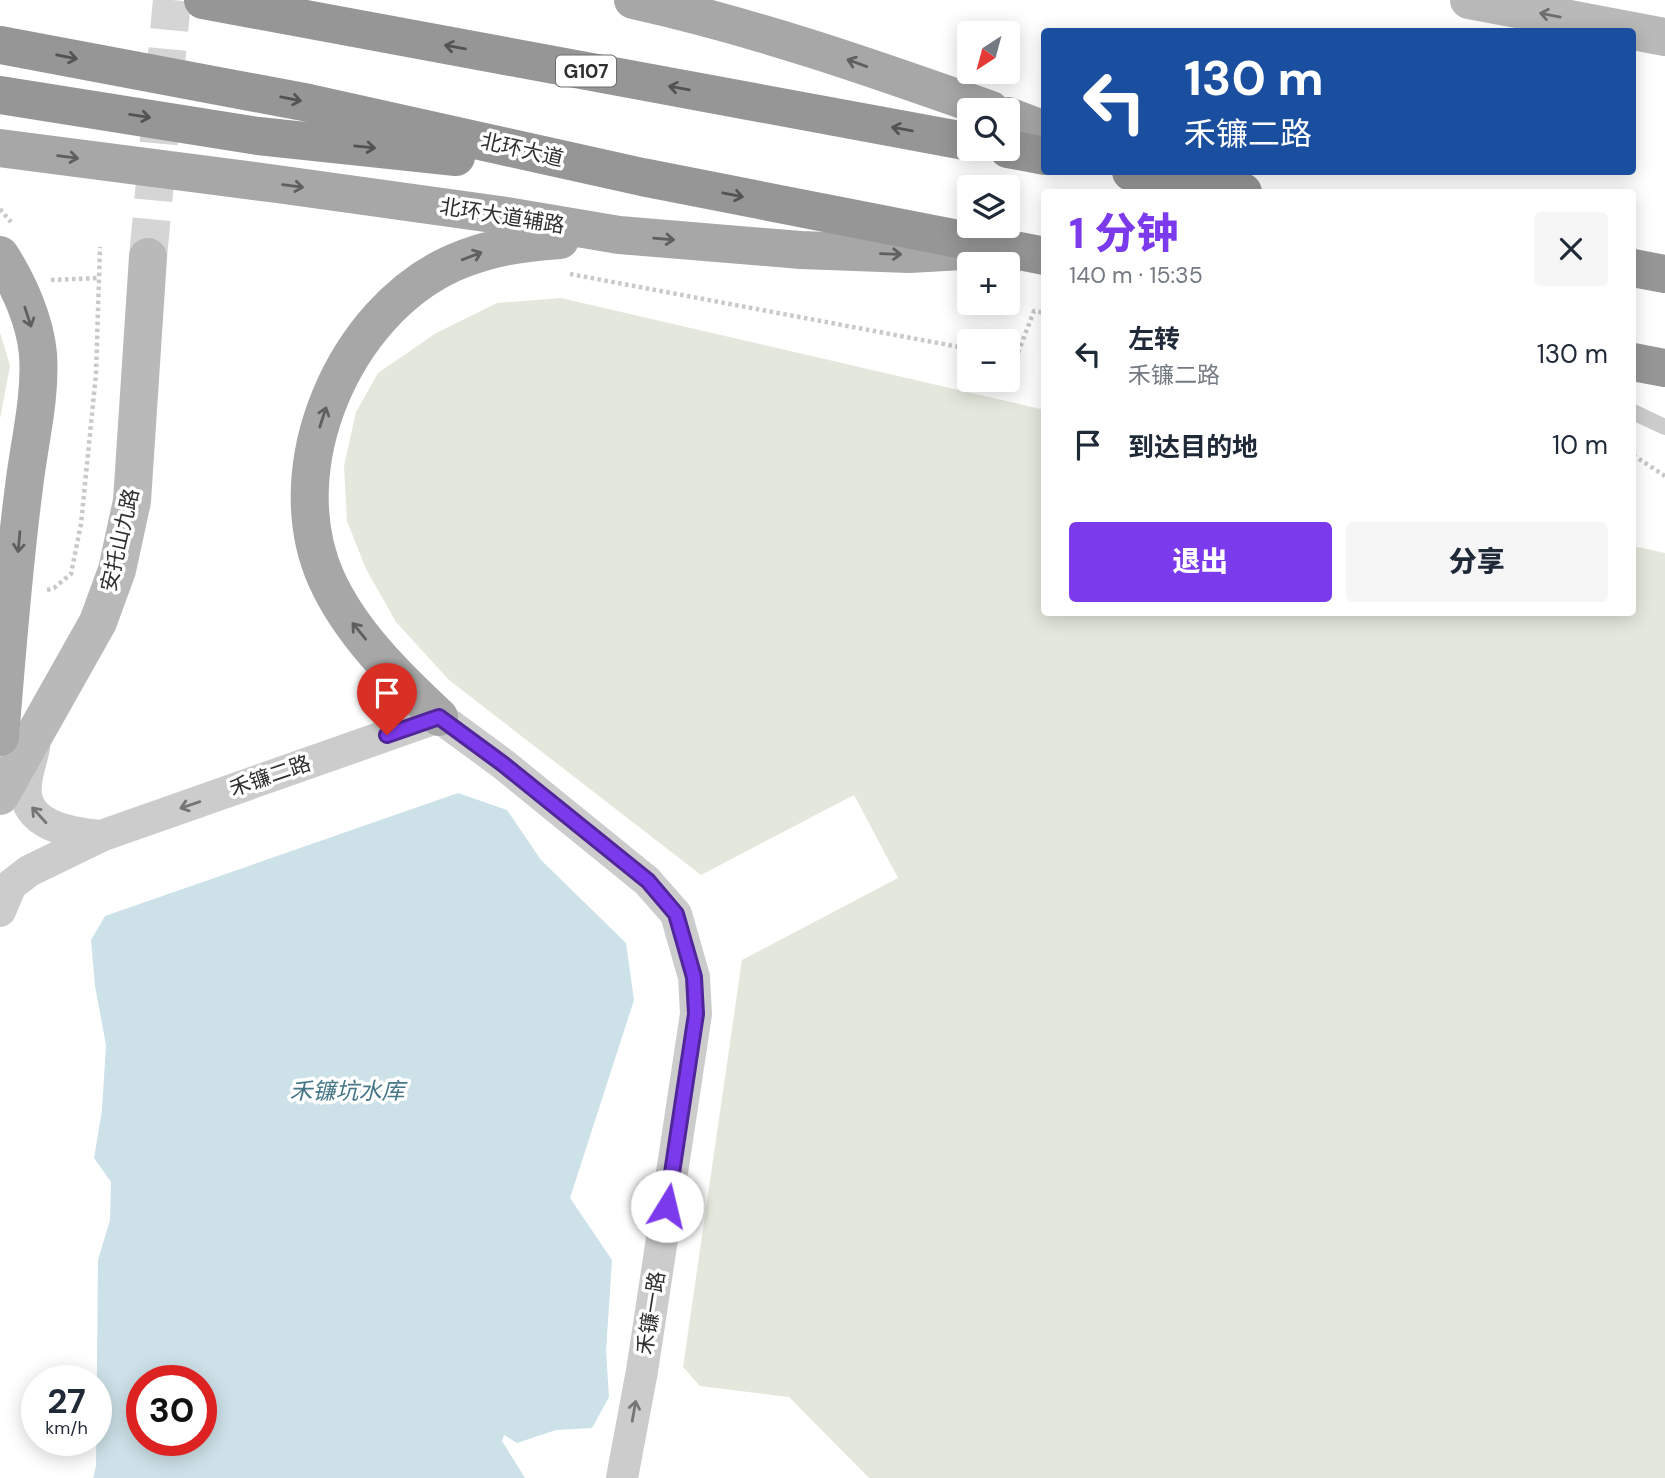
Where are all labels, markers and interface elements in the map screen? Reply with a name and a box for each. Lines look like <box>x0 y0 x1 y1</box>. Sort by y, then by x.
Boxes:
one-way arrow <box>1539 8 1562 21</box>
north arrow <box>957 21 1020 84</box>
map controls <box>957 21 1020 392</box>
one-way arrow <box>444 39 467 53</box>
text: 130 m <box>1184 46 1324 110</box>
one-way arrow <box>55 51 78 64</box>
road number: G107 <box>556 55 616 86</box>
one-way arrow <box>847 55 869 68</box>
icon: left <box>1069 56 1160 147</box>
one-way arrow <box>668 81 691 94</box>
one-way arrow <box>279 93 302 107</box>
button: search <box>957 98 1020 161</box>
one-way arrow <box>128 110 151 123</box>
text: 禾镰二路 <box>1184 113 1312 155</box>
one-way arrow <box>891 122 914 135</box>
street label: 北环大道 <box>478 127 566 173</box>
one-way arrow <box>354 141 376 154</box>
one-way arrow <box>56 150 79 163</box>
button: layers <box>957 175 1020 238</box>
one-way arrow <box>281 180 304 193</box>
one-way arrow <box>721 189 744 202</box>
street label: 北环大道辅路 <box>438 192 566 240</box>
text: 1 分钟 <box>1069 206 1178 261</box>
button: close <box>1534 212 1608 286</box>
one-way arrow <box>652 233 675 246</box>
one-way arrow <box>879 247 902 260</box>
one-way arrow <box>460 248 482 261</box>
button: + <box>957 252 1020 315</box>
text: 140 m · 15:35 <box>1069 260 1203 290</box>
one-way arrow <box>23 305 35 327</box>
text: 左转 <box>1128 322 1180 356</box>
button: − <box>957 329 1020 392</box>
icon: left <box>1069 335 1107 373</box>
text: 130 m <box>1537 337 1608 371</box>
text: 禾镰二路 <box>1128 360 1220 390</box>
one-way arrow <box>318 407 330 429</box>
icon: arrive <box>1069 426 1107 464</box>
text: 10 m <box>1552 428 1608 462</box>
text: 到达目的地 <box>1128 430 1258 464</box>
street label: 安托山九路 <box>95 486 145 594</box>
button: 退出 <box>1069 522 1332 602</box>
button: 分享 <box>1346 522 1608 602</box>
one-way arrow <box>12 530 25 552</box>
one-way arrow <box>352 623 367 641</box>
pin <box>357 663 417 735</box>
icon: arrive <box>368 674 406 712</box>
street label: 禾镰二路 <box>226 749 314 803</box>
one-way arrow <box>179 799 201 812</box>
one-way arrow <box>31 806 47 824</box>
water label: 禾镰坑水库 <box>290 1076 409 1106</box>
position arrow <box>630 1169 704 1243</box>
street label: 禾镰一路 <box>631 1269 671 1357</box>
speed limit sign: 30 <box>126 1365 217 1456</box>
text: 27 <box>47 1378 86 1424</box>
one-way arrow <box>628 1400 642 1423</box>
text: km/h <box>45 1416 88 1440</box>

